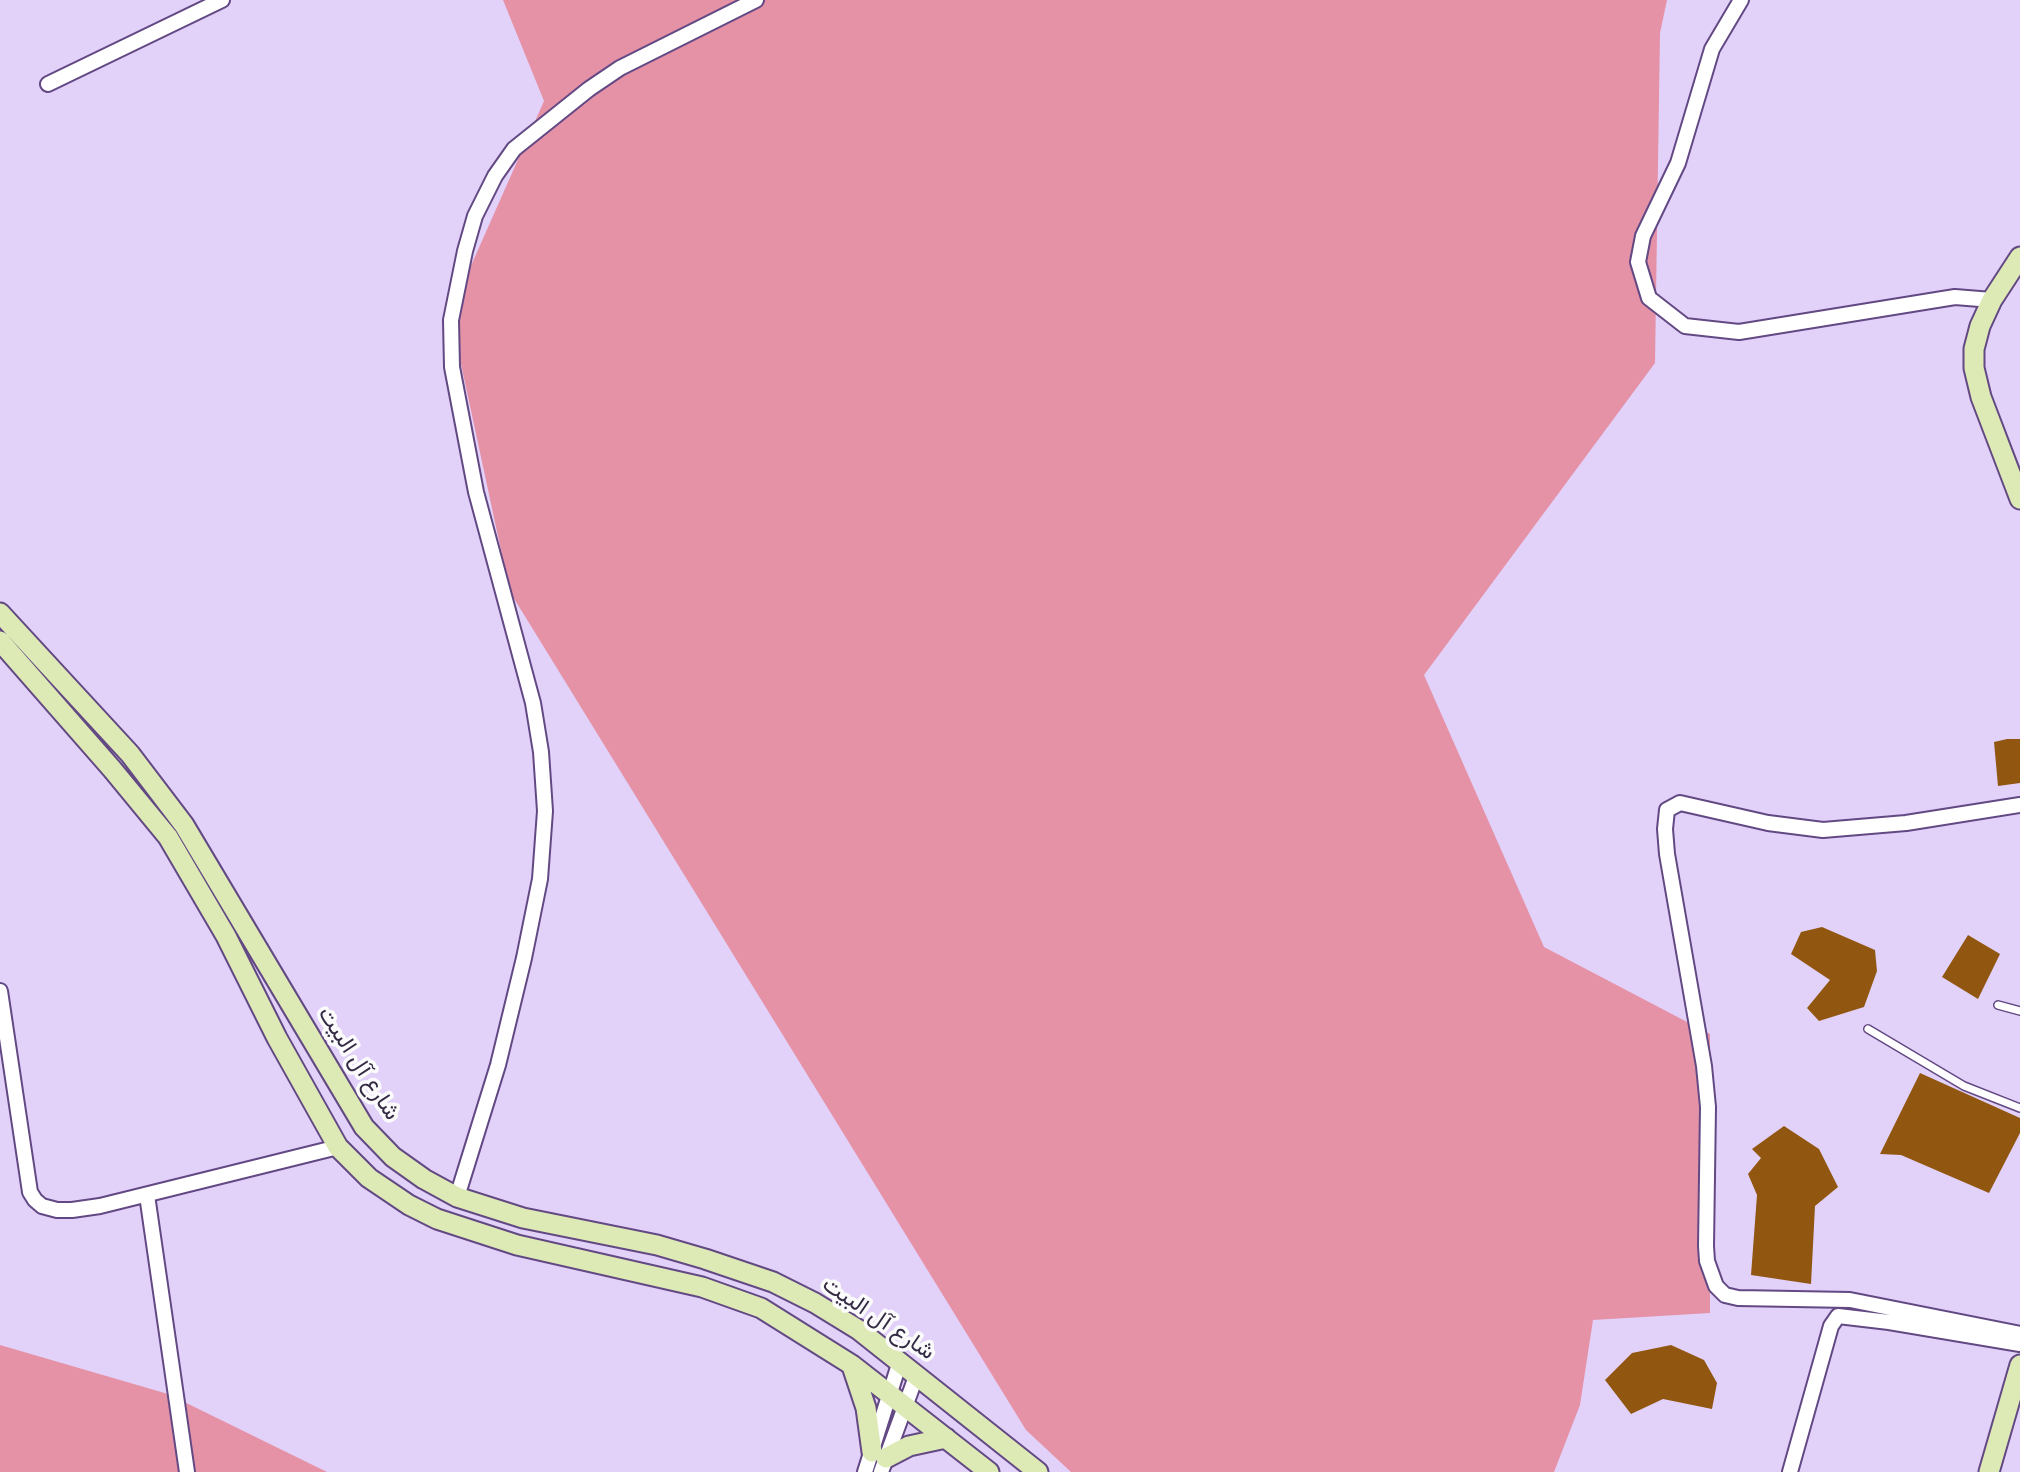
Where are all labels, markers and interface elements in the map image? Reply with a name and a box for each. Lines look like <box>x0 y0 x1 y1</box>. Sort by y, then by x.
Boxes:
street label: شارع آل البيت <box>311 1002 405 1126</box>
street label: شارع آل البيت <box>816 1271 940 1367</box>

